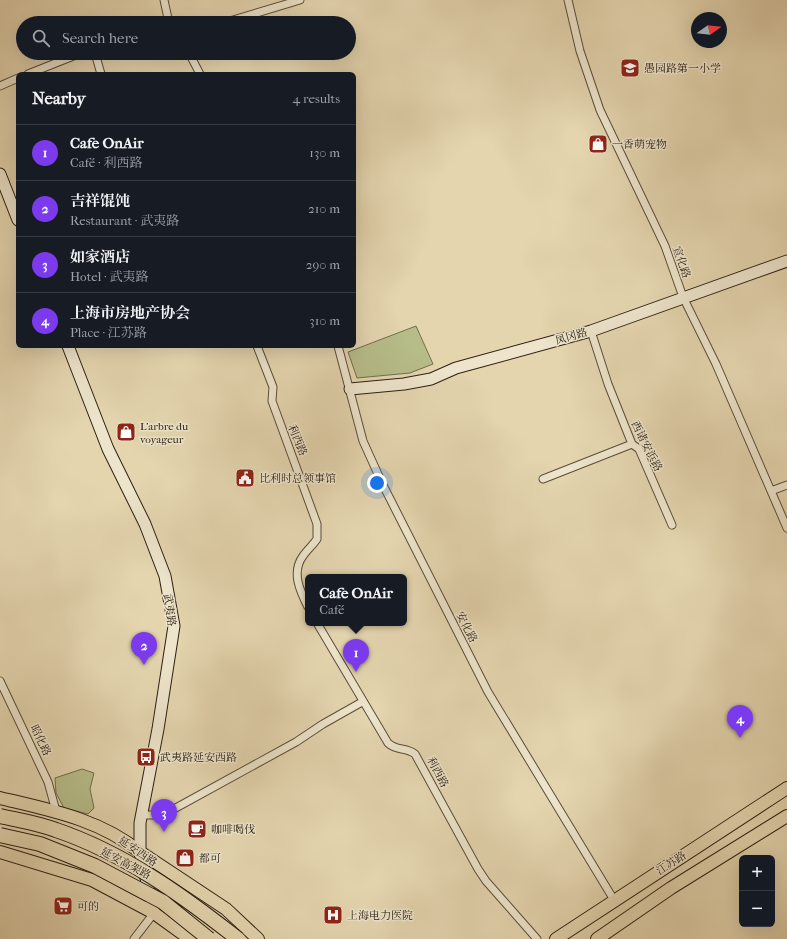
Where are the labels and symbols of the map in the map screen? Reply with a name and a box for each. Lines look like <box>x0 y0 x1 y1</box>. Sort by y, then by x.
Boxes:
north arrow <box>691 12 727 48</box>
school or university icon: 愚园路第一小学 <box>619 57 641 79</box>
place label: 愚园路第一小学 <box>644 62 721 75</box>
shop icon: 一香萌宠物 <box>587 133 609 155</box>
place label: 一香萌宠物 <box>612 138 667 151</box>
street label: 宣化路 <box>670 244 693 280</box>
street label: 凤冈路 <box>553 326 589 347</box>
street label: 西诸安浜路 <box>628 419 665 474</box>
place label: L'arbre du voyageur <box>140 420 189 446</box>
shop icon: L'arbre du voyageur <box>115 421 137 443</box>
street label: 利西路 <box>285 422 310 458</box>
public building icon: 比利时总领事馆 <box>234 467 256 489</box>
place label: 比利时总领事馆 <box>259 472 336 485</box>
your location <box>367 473 387 493</box>
street label: 武夷路 <box>161 593 178 627</box>
street label: 安化路 <box>453 610 480 645</box>
pin: 2 <box>131 632 157 665</box>
pin: 1 <box>343 639 369 672</box>
pin: 4 <box>727 705 753 738</box>
street label: 昭化路 <box>27 723 54 758</box>
bus stop icon: 武夷路延安西路 <box>135 746 157 768</box>
place label: 武夷路延安西路 <box>160 751 237 764</box>
street label: 利西路 <box>424 755 451 790</box>
pin: 3 <box>151 799 177 832</box>
cafe icon: 咖啡喝伐 <box>186 818 208 840</box>
place label: 咖啡喝伐 <box>211 823 255 836</box>
street label: 延安西路 <box>116 834 160 869</box>
street label: 延安高架路 <box>98 845 153 882</box>
shop icon: 都可 <box>174 847 196 869</box>
street label: 江苏路 <box>654 849 689 878</box>
place label: 都可 <box>199 852 221 865</box>
supermarket icon: 可的 <box>52 895 74 917</box>
place label: 可的 <box>77 900 99 913</box>
hospital icon: 上海电力医院 <box>322 904 344 926</box>
place label: 上海电力医院 <box>347 909 413 922</box>

